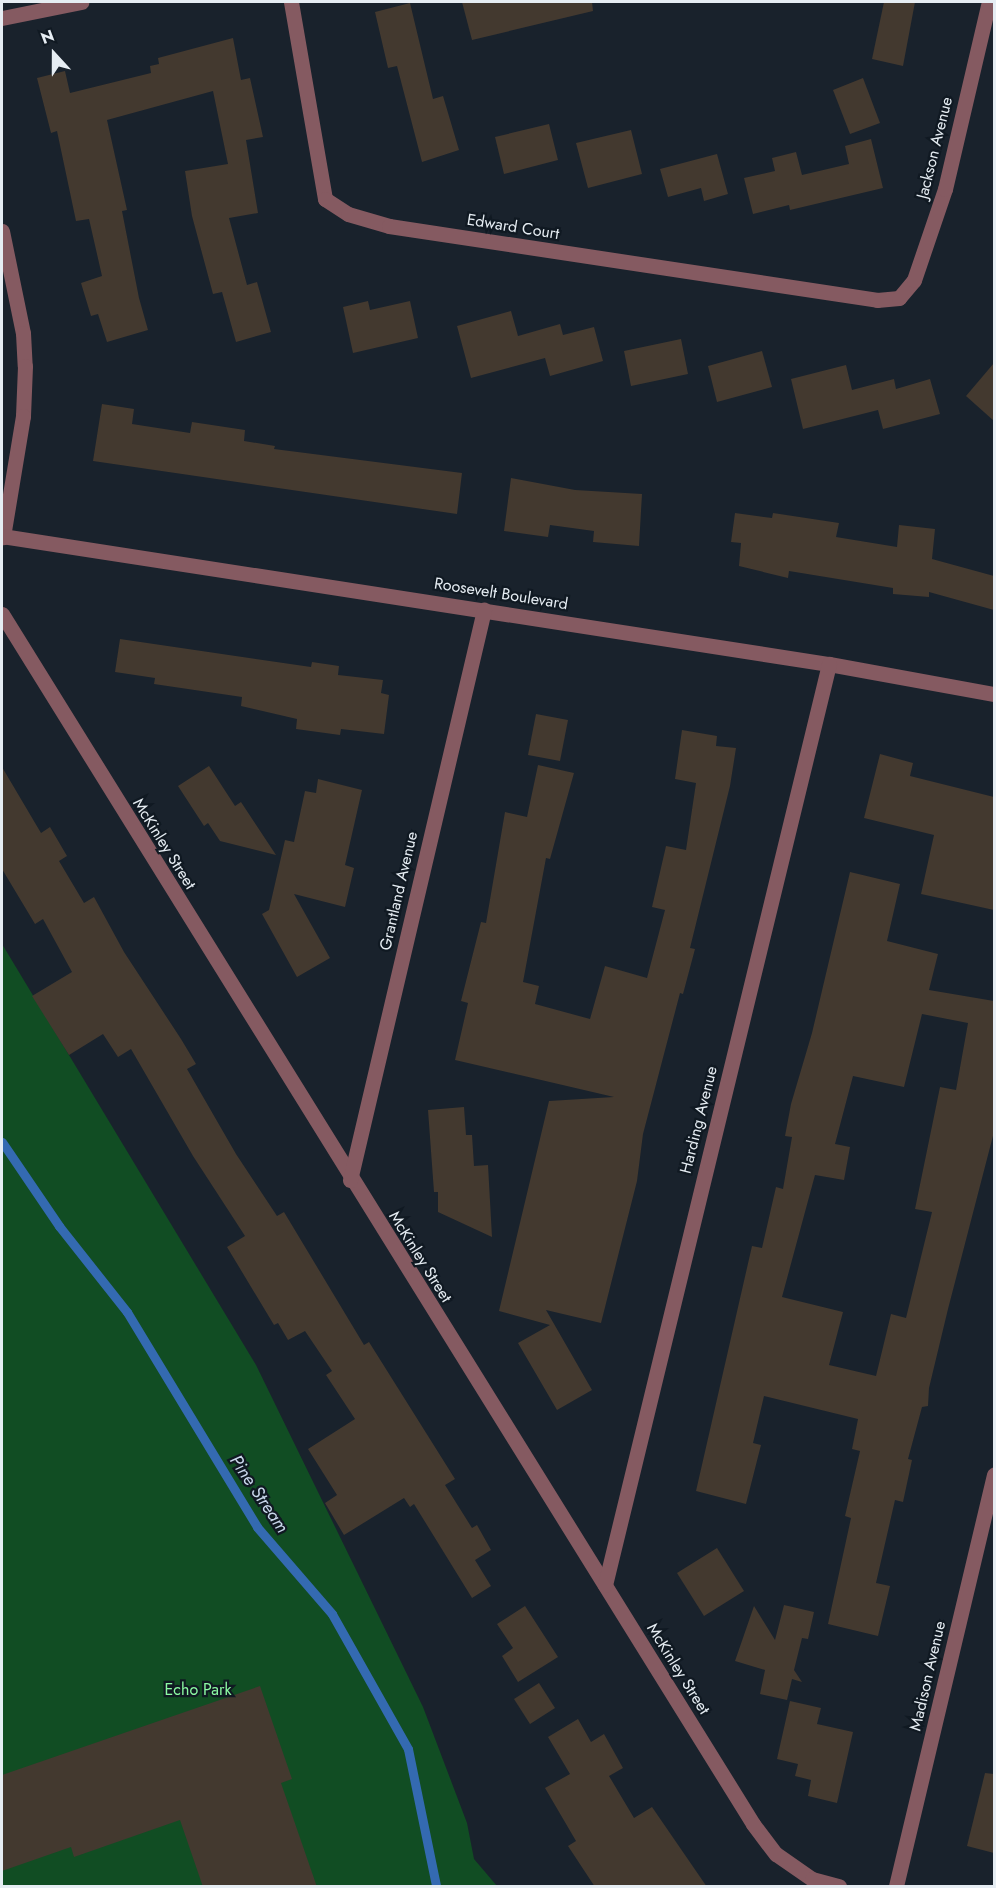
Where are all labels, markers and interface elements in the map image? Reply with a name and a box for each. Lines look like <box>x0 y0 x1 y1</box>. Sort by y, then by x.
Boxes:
north arrow <box>24 24 84 84</box>
text: N <box>37 24 57 50</box>
street label: Jackson Avenue <box>913 95 957 201</box>
street label: Edward Court <box>465 210 561 244</box>
street label: Roosevelt Boulevard <box>433 574 569 614</box>
street label: McKinley Street <box>128 795 200 893</box>
street label: Grantland Avenue <box>376 830 422 952</box>
street label: Harding Avenue <box>676 1064 722 1176</box>
street label: McKinley Street <box>384 1208 456 1306</box>
water label: Pine Stream <box>225 1451 293 1537</box>
street label: Madison Avenue <box>906 1619 950 1733</box>
street label: McKinley Street <box>642 1620 714 1718</box>
park label: Echo Park <box>165 1680 231 1700</box>

